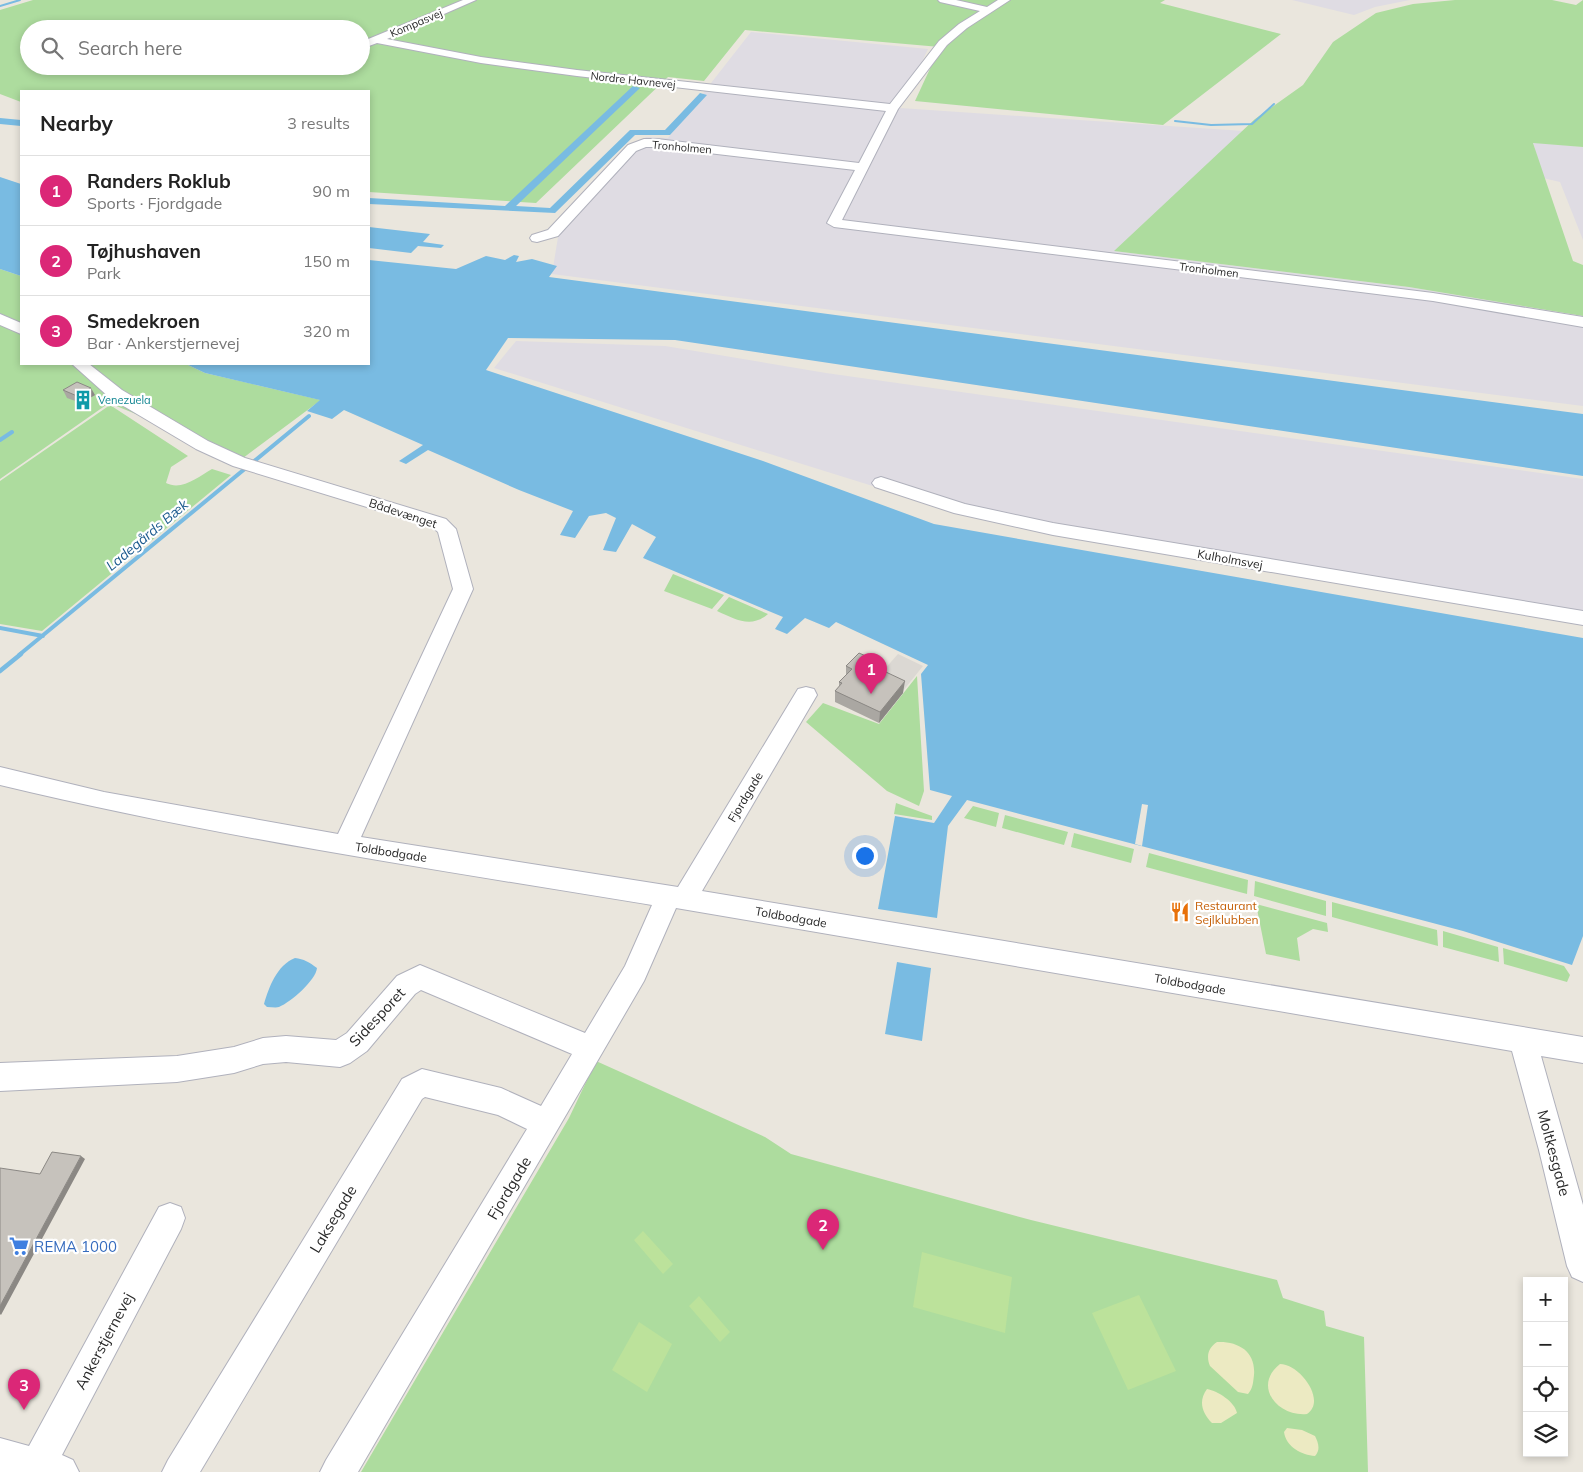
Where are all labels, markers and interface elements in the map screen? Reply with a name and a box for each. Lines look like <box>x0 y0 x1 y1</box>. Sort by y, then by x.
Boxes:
street label: Kompasvej <box>388 6 444 40</box>
search box <box>20 20 370 75</box>
icon: search <box>38 34 66 62</box>
text: Search here <box>78 36 182 60</box>
street label: Nordre Havnevej <box>590 69 676 91</box>
text: Nearby <box>40 110 113 136</box>
text: 3 results <box>287 113 350 133</box>
street label: Tronholmen <box>652 137 712 157</box>
text: Randers Roklub <box>87 169 231 193</box>
text: 1 <box>51 181 61 201</box>
text: 90 m <box>313 181 350 201</box>
text: Sports · Fjordgade <box>87 193 222 213</box>
text: Tøjhushaven <box>87 239 201 263</box>
text: 2 <box>51 251 61 271</box>
text: 150 m <box>303 251 350 271</box>
street label: Tronholmen <box>1178 259 1240 281</box>
text: Park <box>87 263 121 283</box>
text: Smedekroen <box>87 309 200 333</box>
text: 3 <box>51 321 61 341</box>
text: 320 m <box>303 321 350 341</box>
text: Bar · Ankerstjernevej <box>87 333 240 353</box>
building icon: Venezuela <box>72 389 94 411</box>
place label: Venezuela <box>98 393 151 407</box>
water label: Ladegårds Bæk <box>102 495 192 575</box>
street label: Bådevænget <box>367 495 439 531</box>
street label: Kulholmsvej <box>1196 546 1264 572</box>
pin: 1 <box>855 653 887 694</box>
street label: Fjordgade <box>724 769 766 825</box>
street label: Toldbodgade <box>354 839 428 865</box>
your location <box>852 843 878 869</box>
place label: Restaurant Sejlklubben <box>1195 898 1259 927</box>
restaurant icon: Restaurant Sejlklubben <box>1169 901 1191 923</box>
street label: Toldbodgade <box>754 903 828 931</box>
street label: Toldbodgade <box>1153 970 1227 998</box>
street label: Sidesporet <box>345 984 409 1050</box>
street label: Moltkesgade <box>1533 1108 1575 1198</box>
street label: Fjordgade <box>483 1153 535 1223</box>
street label: Laksegade <box>305 1182 361 1256</box>
pin: 2 <box>807 1209 839 1250</box>
supermarket icon: REMA 1000 <box>8 1235 30 1257</box>
place label: REMA 1000 <box>34 1237 117 1256</box>
map controls <box>1523 1277 1568 1457</box>
button: + <box>1523 1277 1568 1322</box>
street label: Ankerstjernevej <box>70 1289 138 1393</box>
button: − <box>1523 1322 1568 1367</box>
button: locate <box>1523 1367 1568 1412</box>
pin: 3 <box>8 1369 40 1410</box>
button: layers <box>1523 1412 1568 1457</box>

